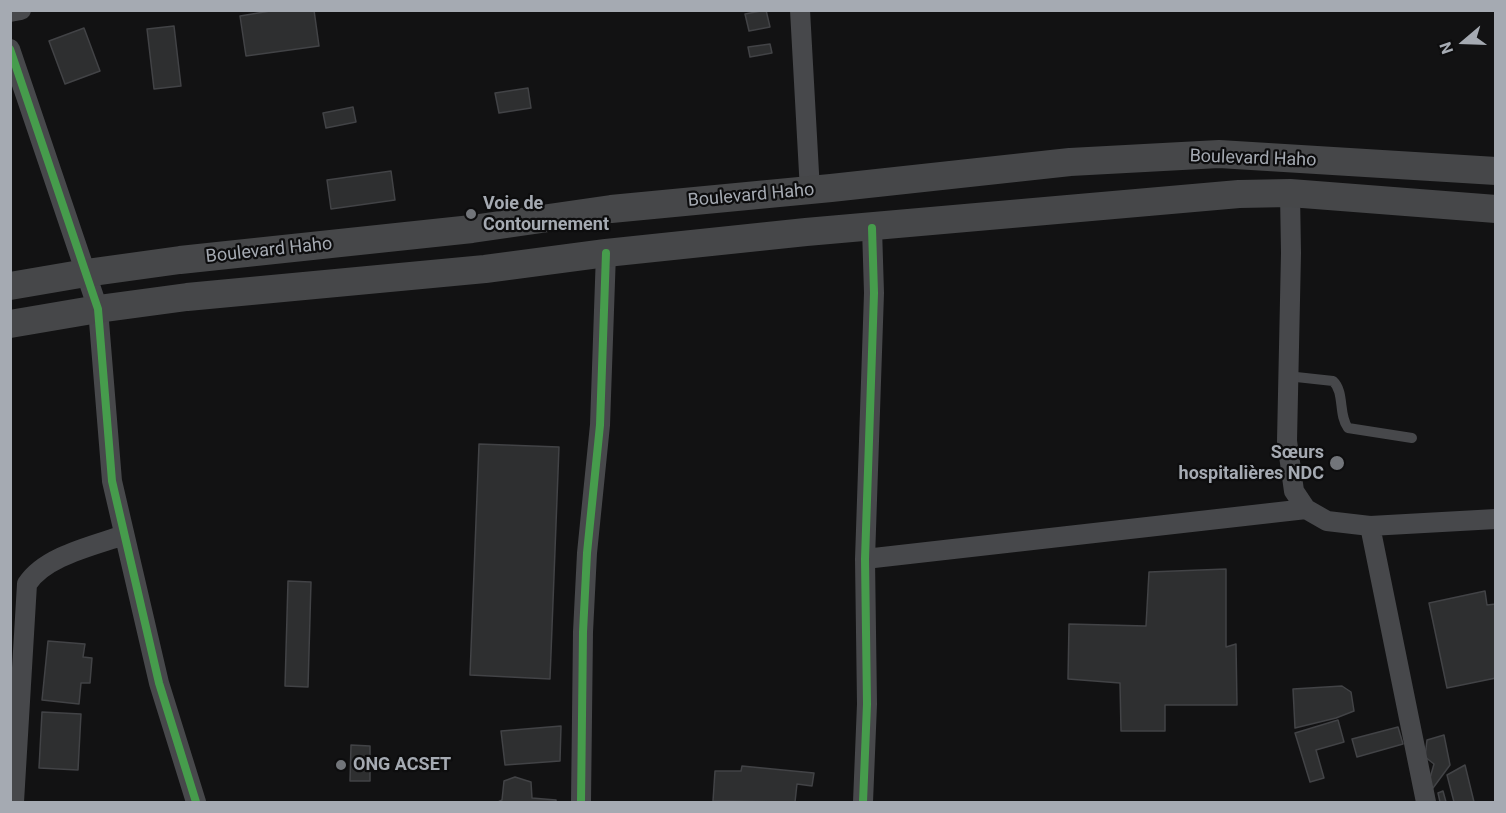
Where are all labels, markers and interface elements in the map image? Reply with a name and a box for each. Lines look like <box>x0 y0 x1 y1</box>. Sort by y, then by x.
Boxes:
north arrow <box>1434 12 1494 72</box>
text: N <box>1436 40 1457 56</box>
street label: Boulevard Haho <box>1189 146 1317 172</box>
street label: Boulevard Haho <box>687 180 815 212</box>
place label: Voie de Contournement <box>483 193 609 236</box>
marker: Voie de Contournement <box>464 207 478 221</box>
street label: Boulevard Haho <box>205 234 333 268</box>
place label: Sœurs hospitalières NDC <box>1179 442 1324 484</box>
marker: Sœurs hospitalières NDC <box>1328 454 1346 472</box>
place label: ONG ACSET <box>353 754 451 776</box>
marker: ONG ACSET <box>334 758 348 772</box>

